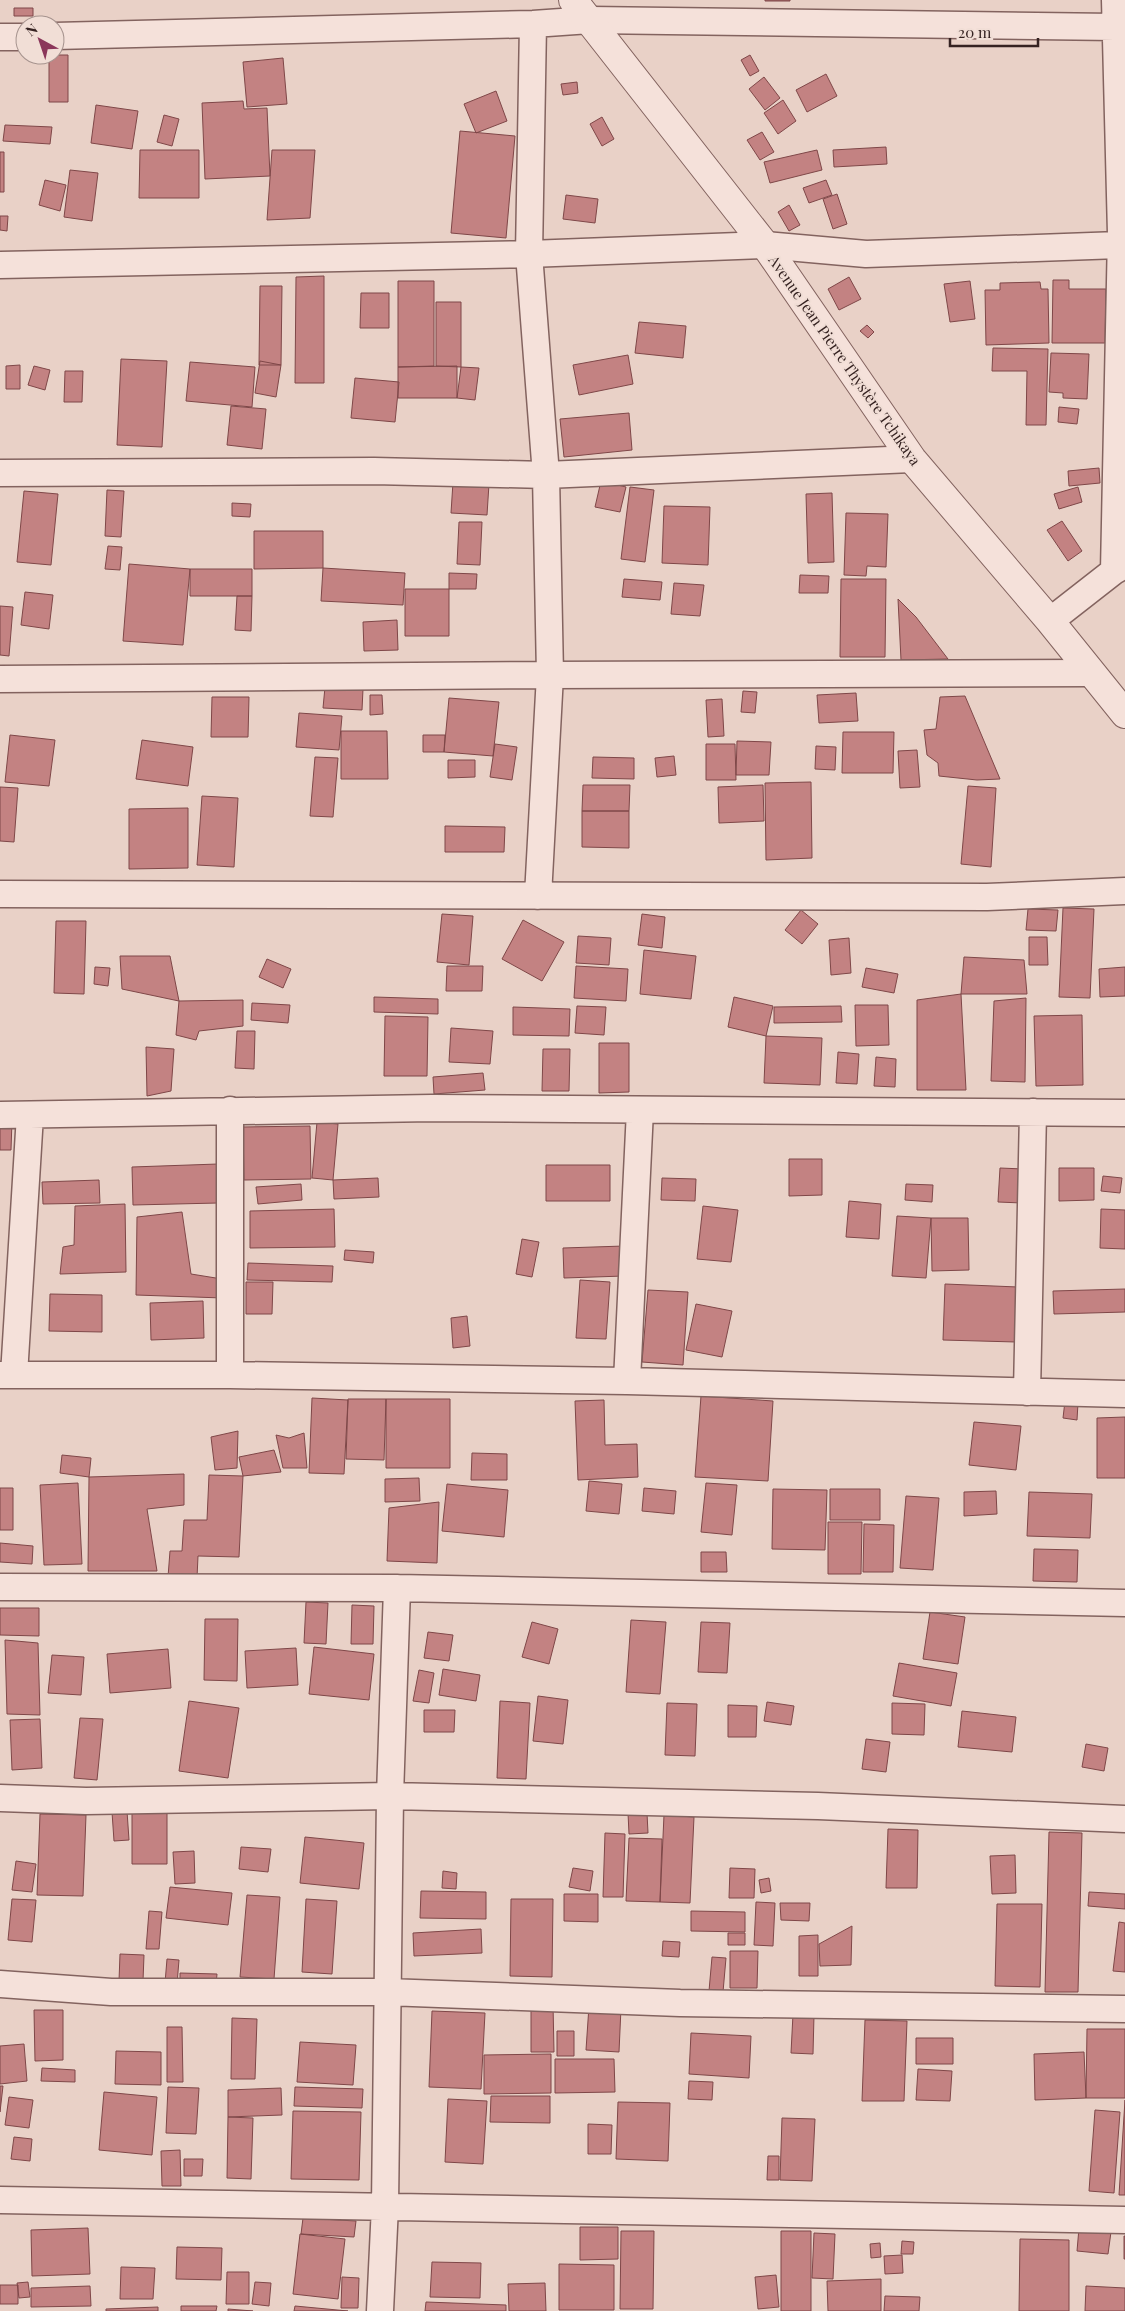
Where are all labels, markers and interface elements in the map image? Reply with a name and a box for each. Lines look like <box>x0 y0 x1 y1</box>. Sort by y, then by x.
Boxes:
north arrow <box>15 15 65 65</box>
scale bar <box>950 15 1038 47</box>
text: N <box>21 19 41 40</box>
text: 20 m <box>958 22 992 42</box>
street label: Avenue Jean Pierre Thystère Tchikaya <box>764 250 926 469</box>

